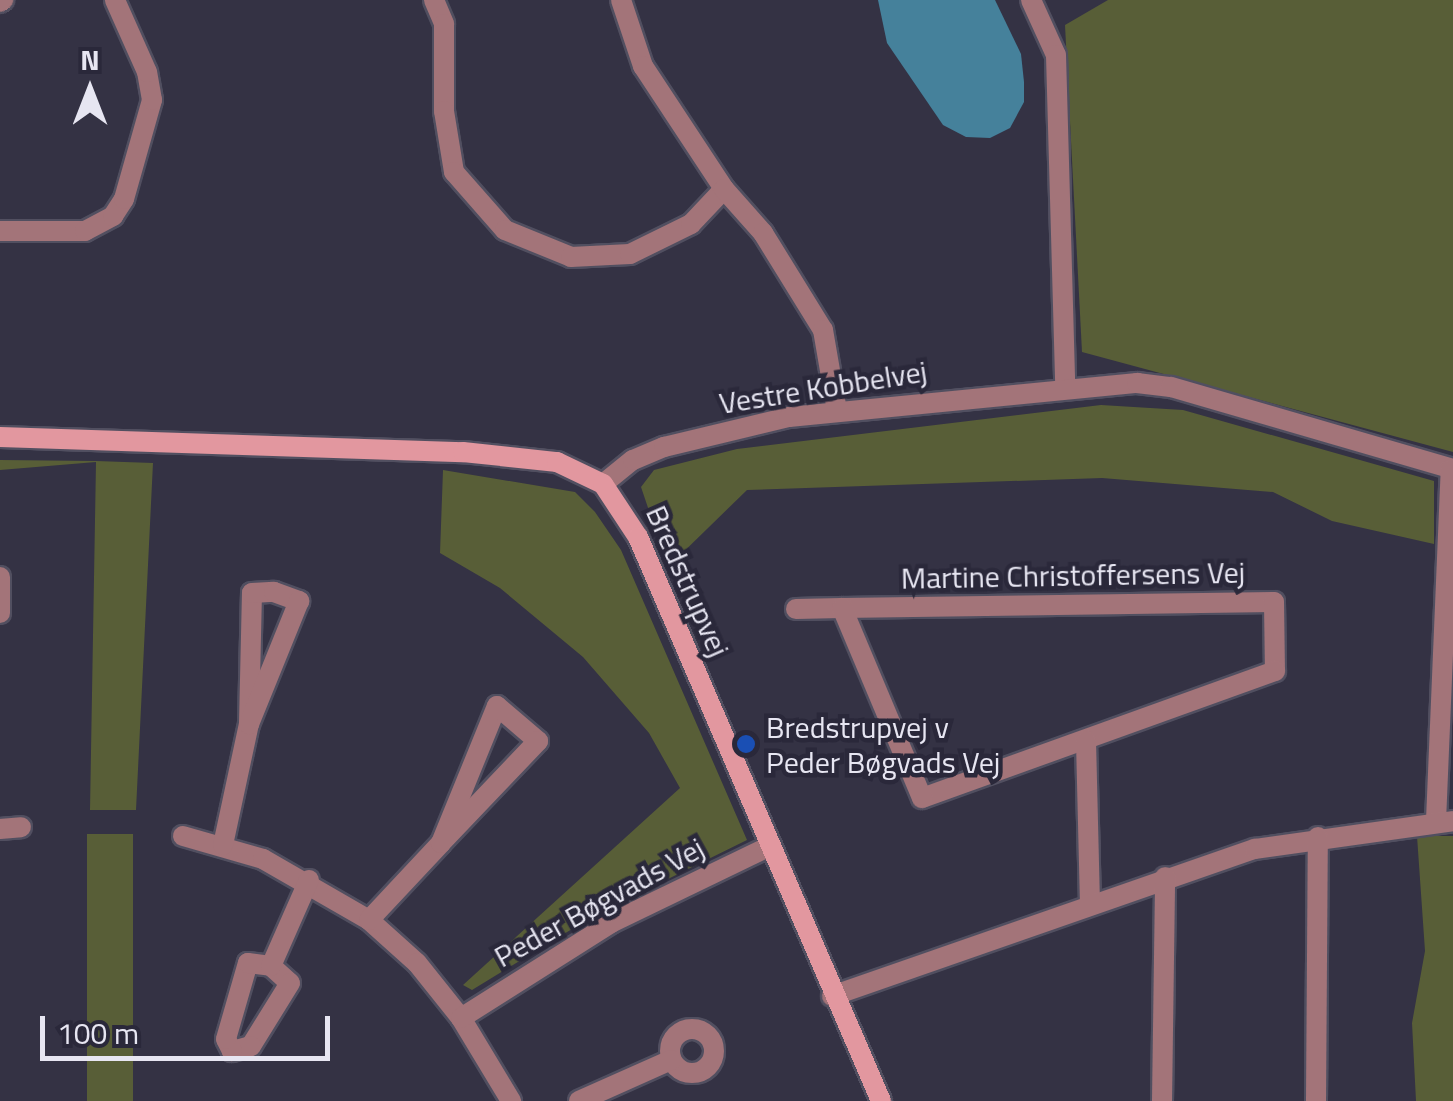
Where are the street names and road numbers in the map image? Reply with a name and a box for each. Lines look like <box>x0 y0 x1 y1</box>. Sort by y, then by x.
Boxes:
street label: Vestre Kobbelvej <box>717 353 929 421</box>
street label: Bredstrupvej <box>639 500 737 662</box>
street label: Martine Christoffersens Vej <box>901 554 1245 596</box>
street label: Peder Bøgvads Vej <box>488 829 710 975</box>

